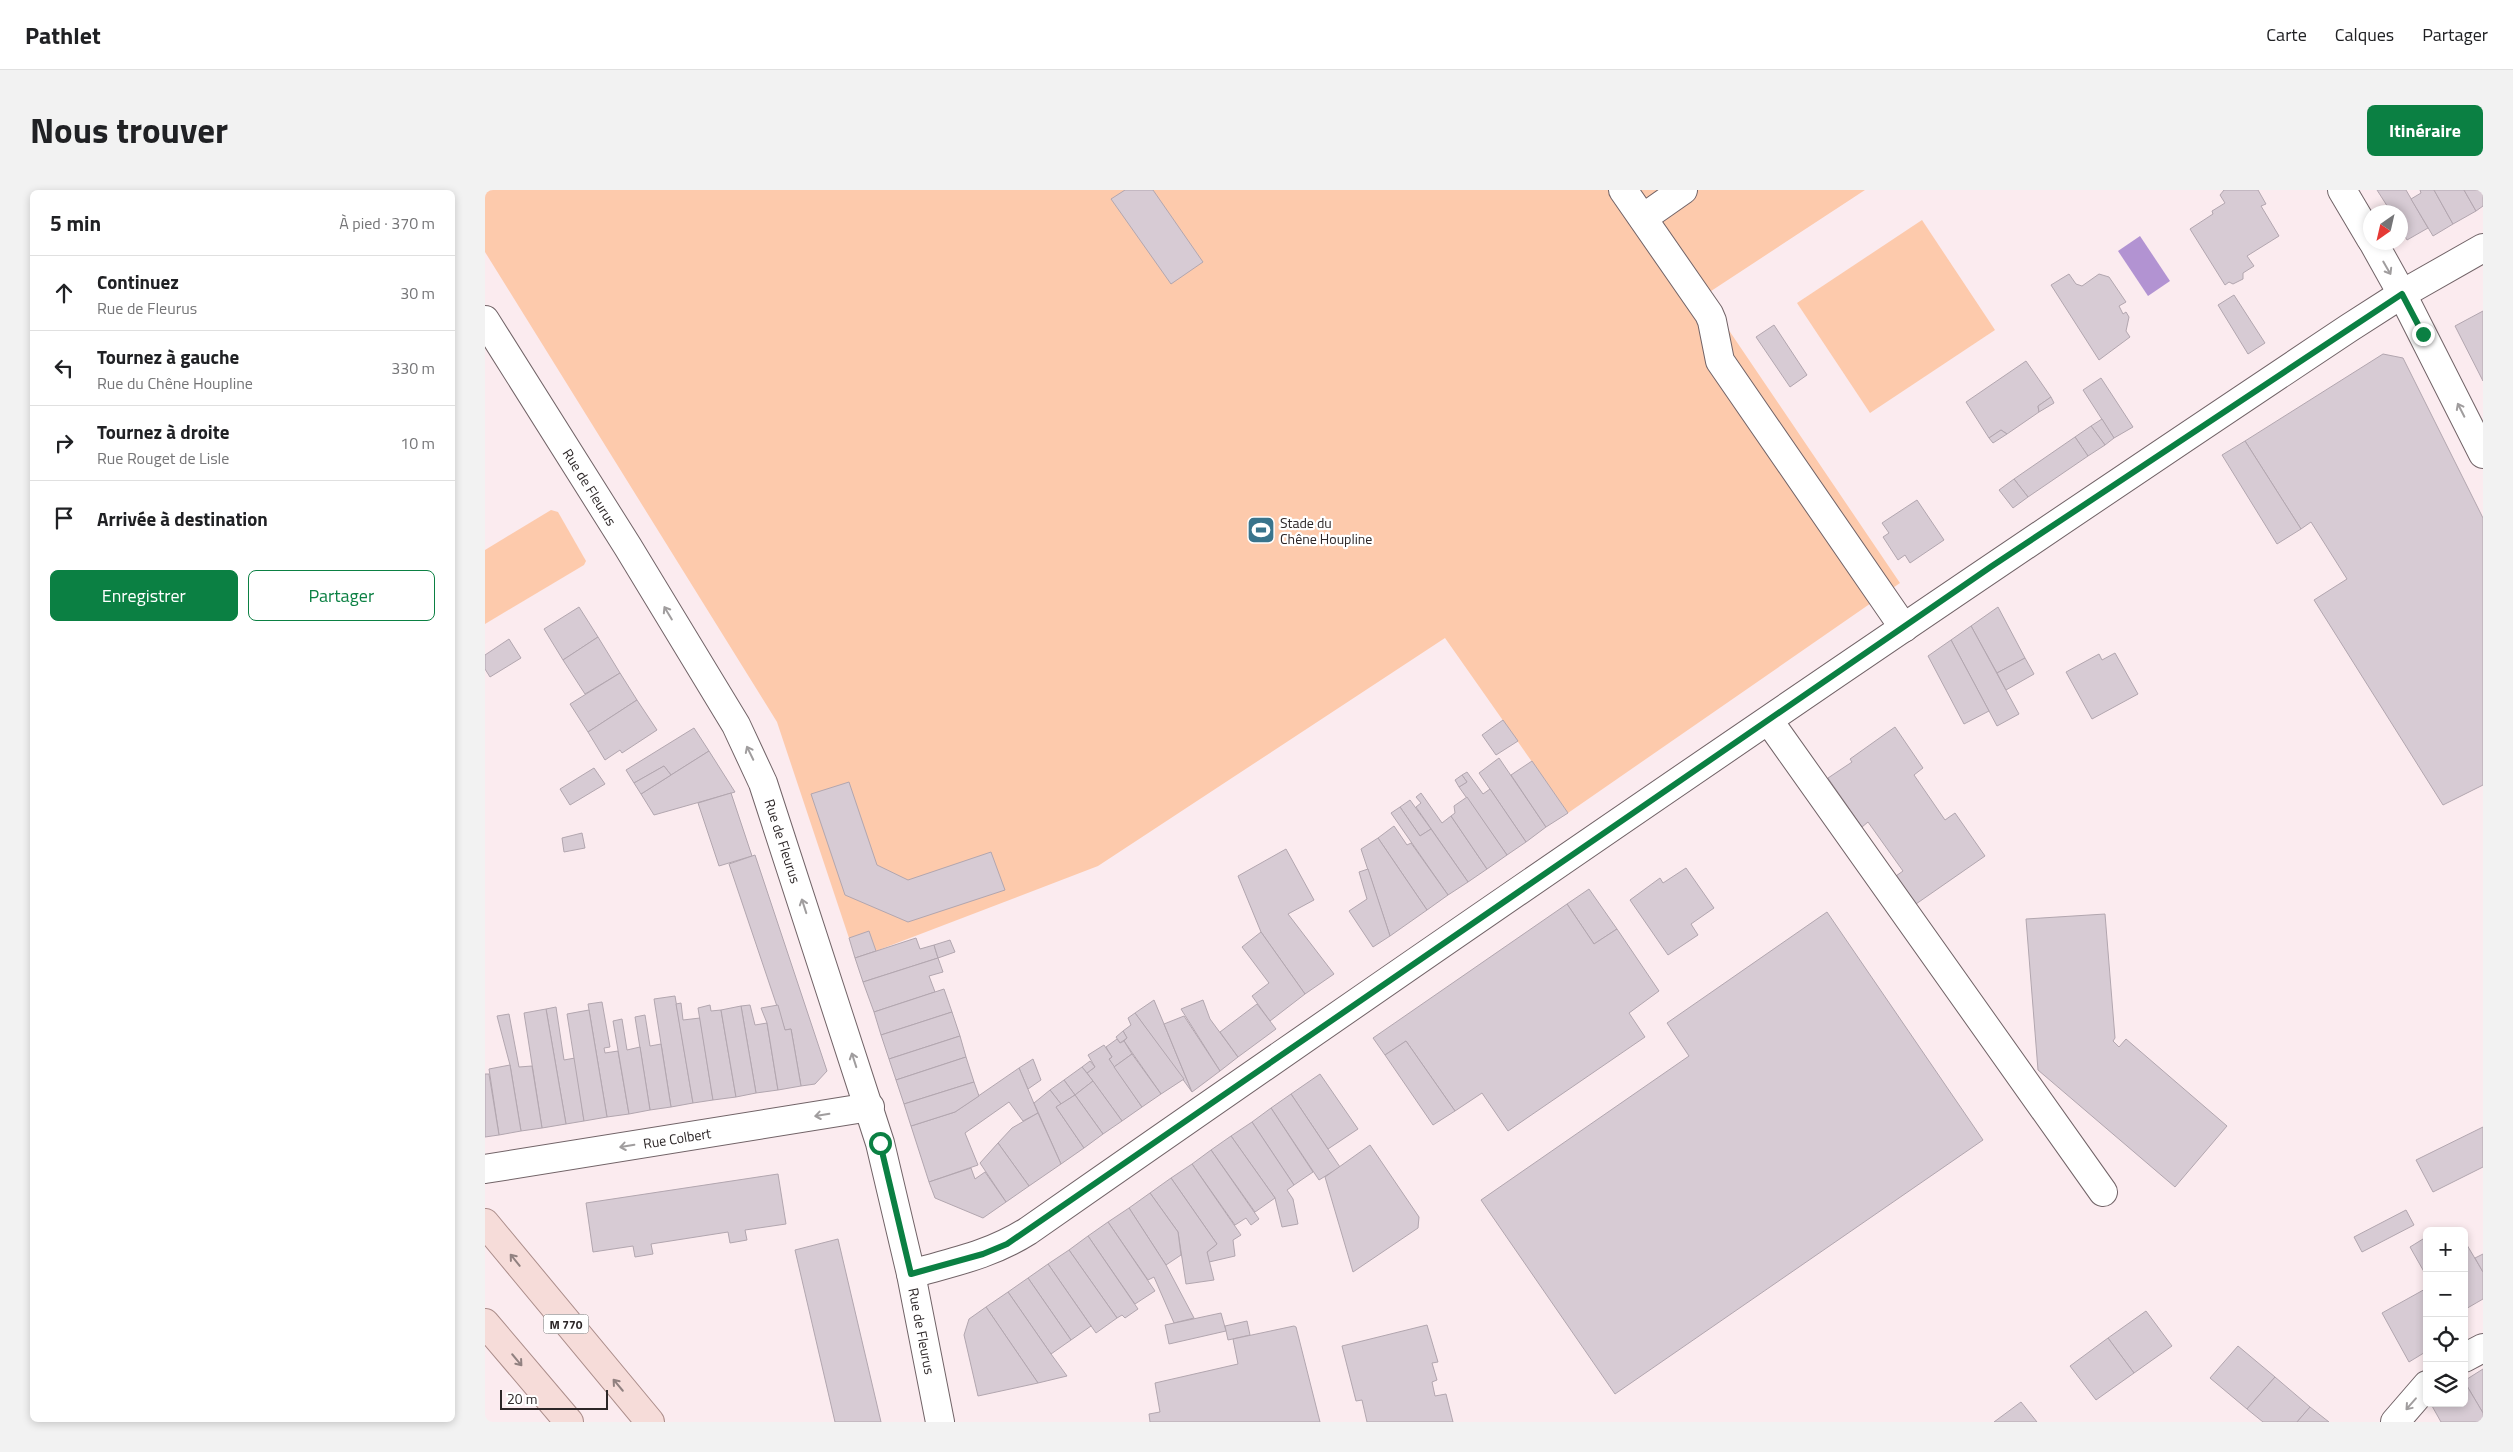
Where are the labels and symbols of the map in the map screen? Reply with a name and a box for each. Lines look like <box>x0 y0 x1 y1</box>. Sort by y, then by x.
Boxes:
north arrow <box>2363 205 2408 250</box>
one-way arrow <box>2383 261 2393 275</box>
route end <box>2412 323 2435 346</box>
one-way arrow <box>2456 403 2465 418</box>
street label: Rue de Fleurus <box>558 444 622 530</box>
place label: Stade du Chêne Houpline <box>1280 512 1372 549</box>
sports icon: Stade du Chêne Houpline <box>1246 515 1276 545</box>
one-way arrow <box>662 606 672 620</box>
one-way arrow <box>745 746 754 761</box>
street label: Rue de Fleurus <box>759 796 807 886</box>
one-way arrow <box>799 899 808 914</box>
one-way arrow <box>849 1053 859 1069</box>
one-way arrow <box>814 1111 830 1121</box>
street label: Rue Colbert <box>642 1122 713 1154</box>
route start <box>869 1132 892 1155</box>
one-way arrow <box>619 1141 635 1151</box>
one-way arrow <box>509 1254 520 1267</box>
street label: Rue de Fleurus <box>903 1286 941 1376</box>
road number: M 770 <box>543 1314 589 1334</box>
one-way arrow <box>511 1354 522 1367</box>
one-way arrow <box>613 1378 624 1391</box>
scale bar <box>500 1387 607 1410</box>
one-way arrow <box>2405 1397 2417 1410</box>

